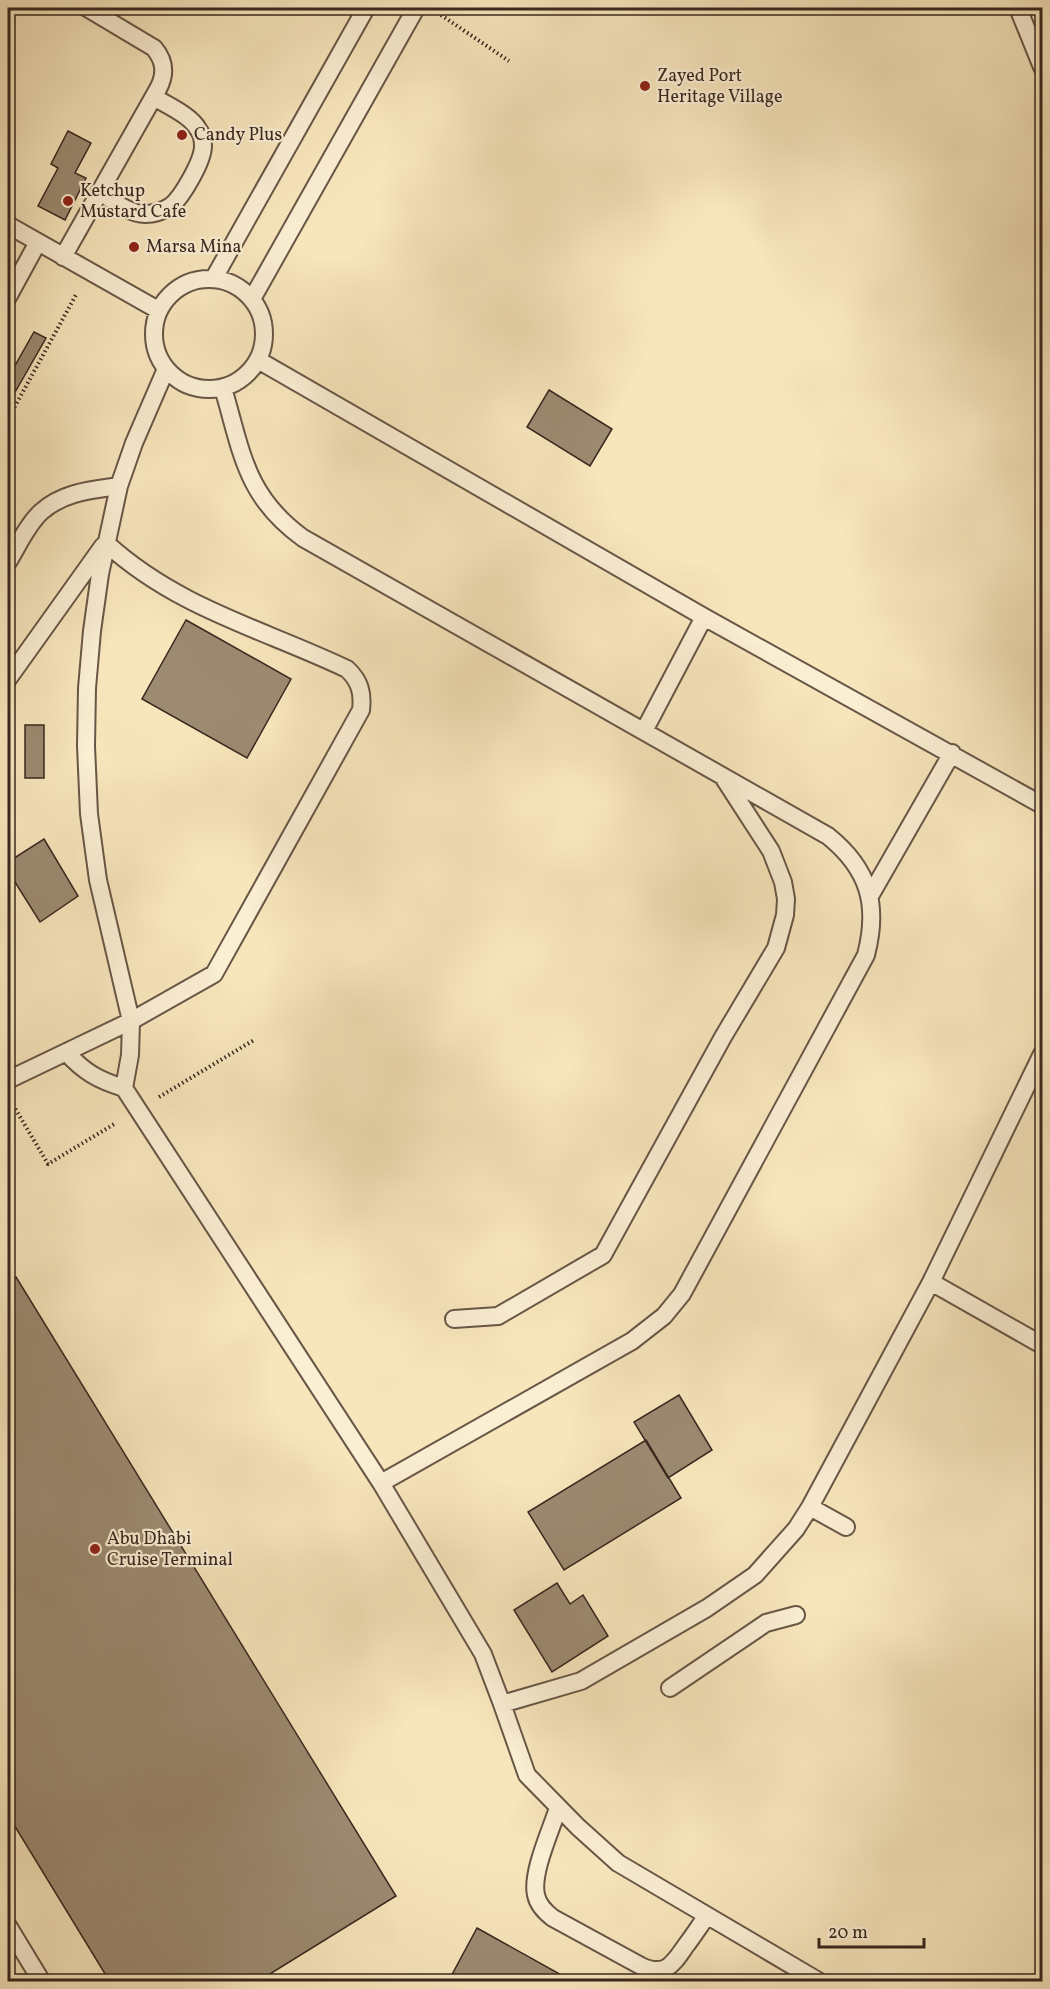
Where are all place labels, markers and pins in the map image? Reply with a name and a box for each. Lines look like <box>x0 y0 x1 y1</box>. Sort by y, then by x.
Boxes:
place label: Zayed Port Heritage Village <box>657 64 782 110</box>
marker: Zayed Port Heritage Village <box>638 79 652 93</box>
place label: Candy Plus <box>194 123 282 148</box>
marker: Candy Plus <box>175 128 189 142</box>
place label: Ketchup Mustard Cafe <box>80 179 186 225</box>
marker: Ketchup Mustard Cafe <box>61 194 75 208</box>
place label: Marsa Mina <box>146 235 241 260</box>
marker: Marsa Mina <box>127 240 141 254</box>
place label: Abu Dhabi Cruise Terminal <box>107 1527 233 1573</box>
marker: Abu Dhabi Cruise Terminal <box>88 1542 102 1556</box>

